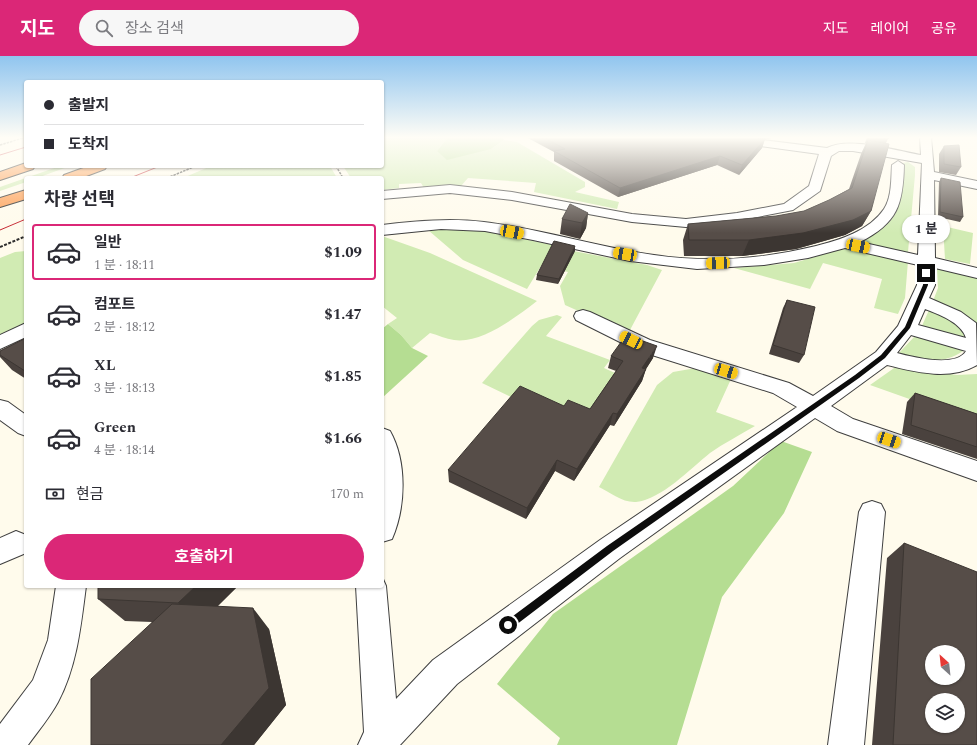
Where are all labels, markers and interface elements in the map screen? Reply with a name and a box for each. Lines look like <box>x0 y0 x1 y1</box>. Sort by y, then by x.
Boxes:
search box <box>79 10 359 46</box>
text: 지도 <box>20 15 55 44</box>
icon: search <box>93 17 115 39</box>
text: 장소 검색 <box>125 17 184 40</box>
text: 지도 <box>823 18 849 39</box>
text: 레이어 <box>871 18 909 39</box>
text: 공유 <box>931 18 957 39</box>
text: 출발지 <box>68 94 109 117</box>
text: 도착지 <box>68 133 109 156</box>
text: 차량 선택 <box>44 186 115 213</box>
callout: 1 분 <box>902 215 950 243</box>
text: 1 분 <box>915 219 937 239</box>
car <box>499 224 525 240</box>
text: 일반 <box>94 231 122 254</box>
icon: car <box>46 234 82 270</box>
car <box>845 238 871 254</box>
text: $1.09 <box>324 241 362 264</box>
car <box>612 246 638 262</box>
text: 1 분 · 18:11 <box>94 255 155 275</box>
car <box>706 257 730 269</box>
route end <box>917 264 935 282</box>
text: 컴포트 <box>94 293 135 316</box>
icon: car <box>46 296 82 332</box>
text: $1.47 <box>324 303 362 326</box>
text: 2 분 · 18:12 <box>94 317 155 337</box>
car <box>618 329 644 351</box>
text: XL <box>94 354 115 377</box>
icon: car <box>46 358 82 394</box>
car <box>713 362 739 380</box>
text: $1.85 <box>324 365 362 388</box>
text: 3 분 · 18:13 <box>94 378 155 398</box>
text: Green <box>94 416 136 439</box>
icon: car <box>46 420 82 456</box>
text: $1.66 <box>324 427 362 450</box>
car <box>876 430 902 450</box>
text: 4 분 · 18:14 <box>94 440 155 460</box>
icon: cash <box>44 483 66 505</box>
text: 현금 <box>76 483 104 506</box>
text: 170 m <box>330 484 364 504</box>
button: 호출하기 <box>44 534 364 580</box>
route start <box>499 616 517 634</box>
north arrow <box>925 645 965 685</box>
map controls <box>925 645 965 733</box>
button: layers <box>925 693 965 733</box>

